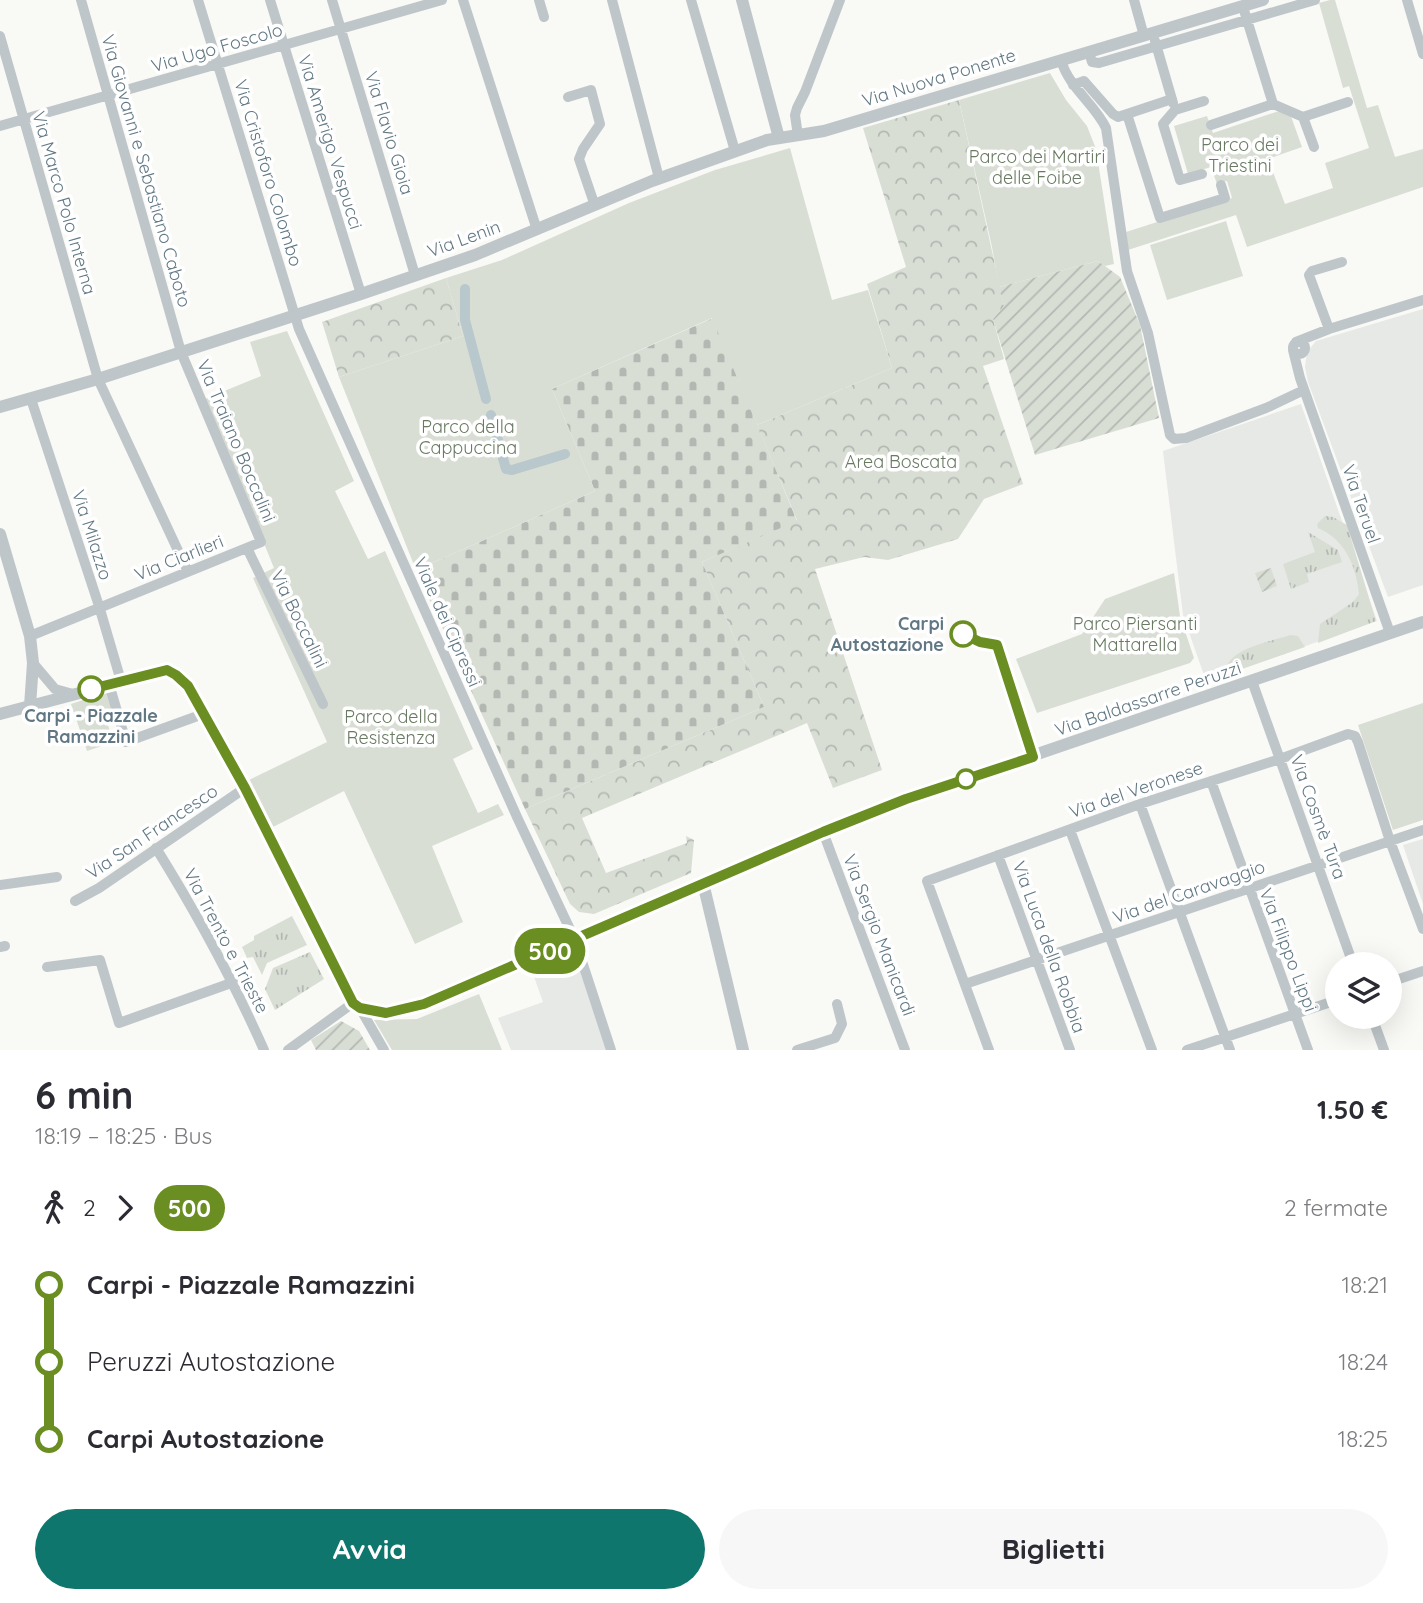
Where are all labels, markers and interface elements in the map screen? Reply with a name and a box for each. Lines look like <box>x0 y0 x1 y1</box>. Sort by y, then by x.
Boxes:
street label: Via Ugo Foscolo <box>149 18 285 77</box>
street label: Via Giovanni e Sebastiano Caboto <box>96 32 197 310</box>
street label: Via Nuova Ponente <box>859 43 1019 112</box>
street label: Via Amerigo Vespucci <box>293 52 368 232</box>
street label: Via Flavio Gioia <box>360 68 419 197</box>
street label: Via Cristoforo Colombo <box>229 77 308 269</box>
street label: Via Marco Polo Interna <box>27 109 102 297</box>
park label: Parco dei Triestini <box>1201 133 1279 177</box>
park label: Parco dei Martiri delle Foibe <box>969 145 1105 189</box>
street label: Via Lenin <box>424 215 503 262</box>
street label: Via Traiano Boccalini <box>192 356 281 526</box>
park label: Parco della Cappuccina <box>419 415 517 459</box>
park label: Area Boscata <box>845 450 957 473</box>
street label: Via Teruel <box>1337 461 1386 546</box>
street label: Via Milazzo <box>67 487 118 583</box>
street label: Via Ciarlieri <box>131 529 227 586</box>
street label: Viale dei Cipressi <box>409 553 486 690</box>
street label: Via Boccalini <box>266 566 333 671</box>
place label: Carpi Autostazione <box>831 612 944 656</box>
park label: Parco Piersanti Mattarella <box>1073 612 1197 656</box>
marker: Carpi Autostazione <box>950 621 976 647</box>
street label: Via Baldassarre Peruzzi <box>1052 656 1244 741</box>
marker: Carpi - Piazzale Ramazzini <box>78 676 104 702</box>
place label: Carpi - Piazzale Ramazzini <box>24 704 158 748</box>
park label: Parco della Resistenza <box>344 705 438 749</box>
street label: Via Cosmè Tura <box>1285 751 1352 882</box>
street label: Via del Veronese <box>1066 756 1206 823</box>
unlabelled marker <box>956 769 976 789</box>
street label: Via San Francesco <box>81 779 222 884</box>
street label: Via Sergio Manicardi <box>838 851 921 1019</box>
street label: Via del Caravaggio <box>1110 855 1268 928</box>
street label: Via Luca della Robbia <box>1008 858 1091 1036</box>
street label: Via Trento e Trieste <box>179 864 274 1017</box>
street label: Via Filippo Lippi <box>1254 885 1323 1015</box>
line badge: 500 <box>510 928 590 974</box>
text: 500 <box>528 936 572 966</box>
map controls <box>1325 952 1402 1029</box>
button: layers <box>1325 952 1402 1029</box>
text: 6 min <box>35 1071 133 1119</box>
text: 1.50 € <box>1317 1093 1388 1126</box>
text: 18:19 – 18:25 · Bus <box>35 1121 212 1150</box>
icon: walk <box>35 1189 73 1227</box>
icon: forward <box>106 1189 144 1227</box>
text: 2 <box>83 1193 96 1222</box>
text: 500 <box>168 1193 211 1223</box>
text: 2 fermate <box>1284 1193 1388 1222</box>
text: Carpi - Piazzale Ramazzini <box>87 1268 415 1301</box>
text: 18:21 <box>1342 1270 1388 1299</box>
text: Peruzzi Autostazione <box>87 1345 335 1378</box>
text: 18:24 <box>1338 1347 1388 1376</box>
text: Carpi Autostazione <box>87 1422 324 1455</box>
text: 18:25 <box>1337 1424 1388 1453</box>
button: Avvia <box>35 1509 705 1589</box>
button: Biglietti <box>719 1509 1388 1589</box>

